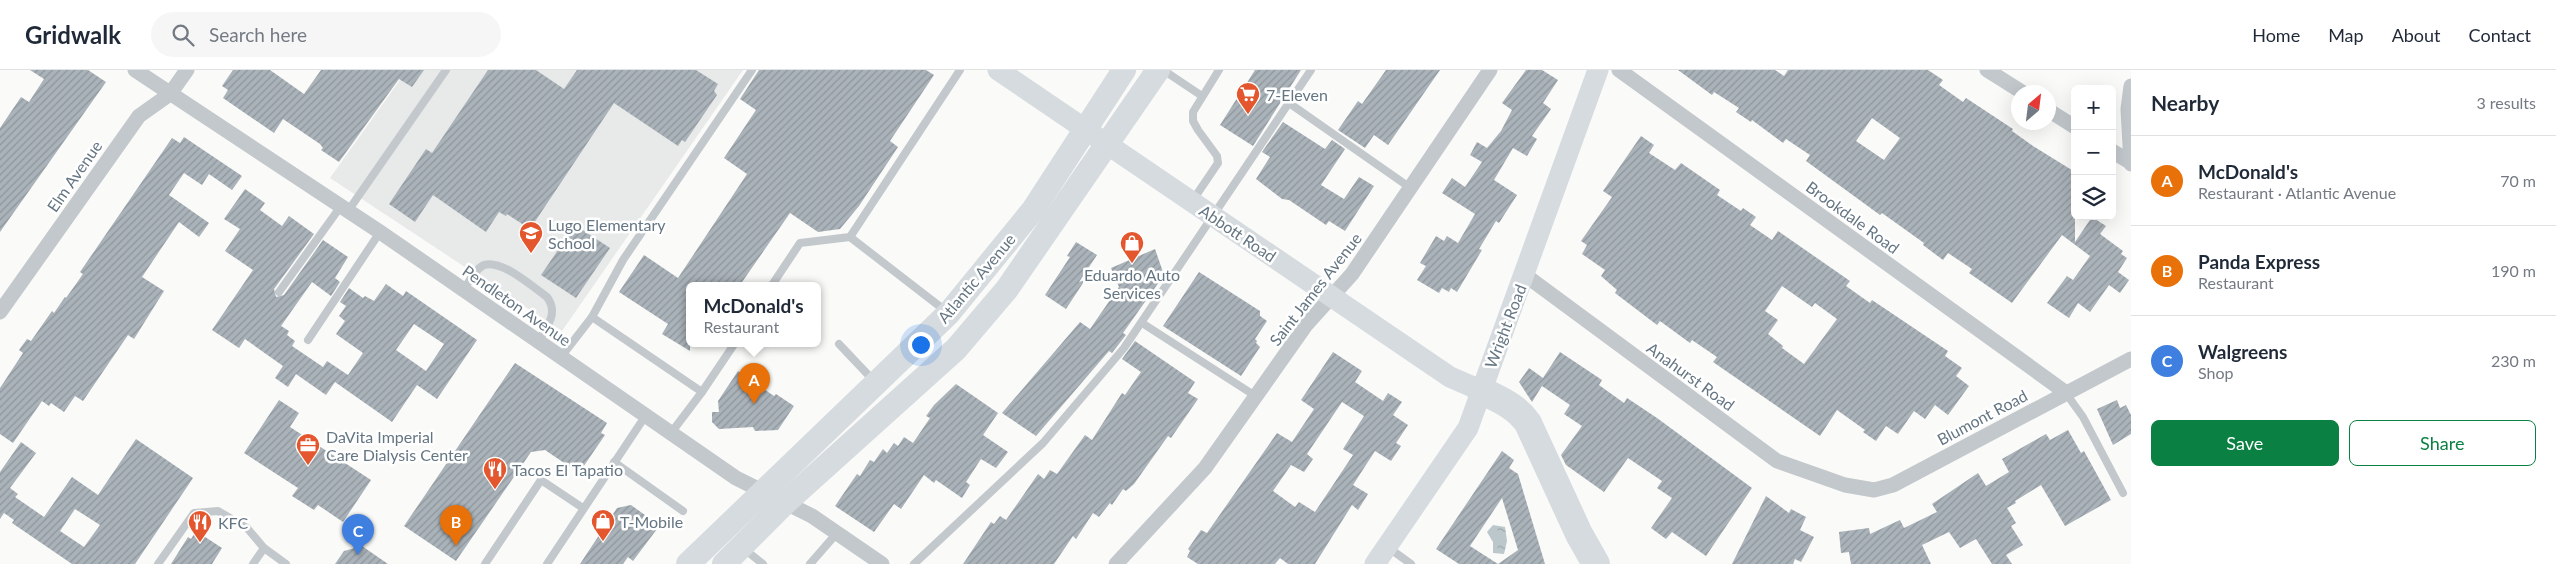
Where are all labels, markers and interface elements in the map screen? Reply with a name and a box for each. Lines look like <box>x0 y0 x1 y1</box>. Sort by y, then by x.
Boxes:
search box <box>151 12 501 57</box>
text: Gridwalk <box>25 20 121 49</box>
icon: search <box>169 21 197 49</box>
text: Search here <box>209 23 307 46</box>
text: Home <box>2252 24 2300 46</box>
text: Map <box>2328 24 2364 46</box>
text: About <box>2392 24 2441 46</box>
text: Contact <box>2469 24 2531 46</box>
supermarket icon: 7-Eleven <box>1235 81 1261 115</box>
place label: 7-Eleven <box>1266 85 1328 104</box>
north arrow <box>2011 85 2056 130</box>
map controls <box>2071 85 2116 220</box>
button: + <box>2071 85 2116 130</box>
text: Nearby <box>2151 90 2219 115</box>
text: 3 results <box>2476 93 2536 112</box>
button: − <box>2071 130 2116 175</box>
street label: Elm Avenue <box>43 137 105 215</box>
text: McDonald's <box>2198 160 2298 183</box>
text: A <box>2161 171 2173 190</box>
text: 70 m <box>2500 171 2536 190</box>
button: layers <box>2071 175 2116 220</box>
street label: Brookdale Road <box>1803 177 1903 257</box>
text: Restaurant · Atlantic Avenue <box>2198 183 2396 202</box>
street label: Abbott Road <box>1196 200 1280 266</box>
place label: Lugo Elementary School <box>548 215 666 252</box>
school or university icon: Lugo Elementary School <box>518 220 544 254</box>
street label: Saint James Avenue <box>1265 229 1365 349</box>
street label: Atlantic Avenue <box>933 230 1019 326</box>
shop icon: Eduardo Auto Services <box>1119 230 1145 264</box>
text: Panda Express <box>2198 250 2320 273</box>
street label: Pendleton Avenue <box>459 261 575 349</box>
text: B <box>2162 261 2172 280</box>
text: 190 m <box>2491 261 2536 280</box>
place label: Eduardo Auto Services <box>1084 265 1180 302</box>
text: Restaurant <box>2198 273 2274 292</box>
popup <box>686 282 821 347</box>
street label: Wright Road <box>1480 282 1530 370</box>
text: McDonald's <box>703 294 804 317</box>
text: Restaurant <box>703 317 779 336</box>
your location <box>908 332 934 358</box>
street label: Anahurst Road <box>1644 338 1738 414</box>
text: Walgreens <box>2198 340 2287 363</box>
text: C <box>2162 351 2172 370</box>
text: 230 m <box>2491 351 2536 370</box>
pin: A <box>738 363 770 404</box>
text: Shop <box>2198 363 2234 382</box>
street label: Blumont Road <box>1934 385 2030 449</box>
button: Save <box>2151 420 2339 466</box>
button: Share <box>2349 420 2536 466</box>
place label: DaVita Imperial Care Dialysis Center <box>326 427 468 464</box>
office icon: DaVita Imperial Care Dialysis Center <box>295 432 321 466</box>
restaurant icon: Tacos El Tapatio <box>482 456 508 490</box>
place label: Tacos El Tapatio <box>512 460 623 479</box>
pin: B <box>440 505 472 546</box>
shop icon: T-Mobile <box>590 508 616 542</box>
restaurant icon: KFC <box>187 509 213 543</box>
place label: T-Mobile <box>620 512 683 531</box>
place label: KFC <box>218 513 249 532</box>
pin: C <box>342 514 374 555</box>

